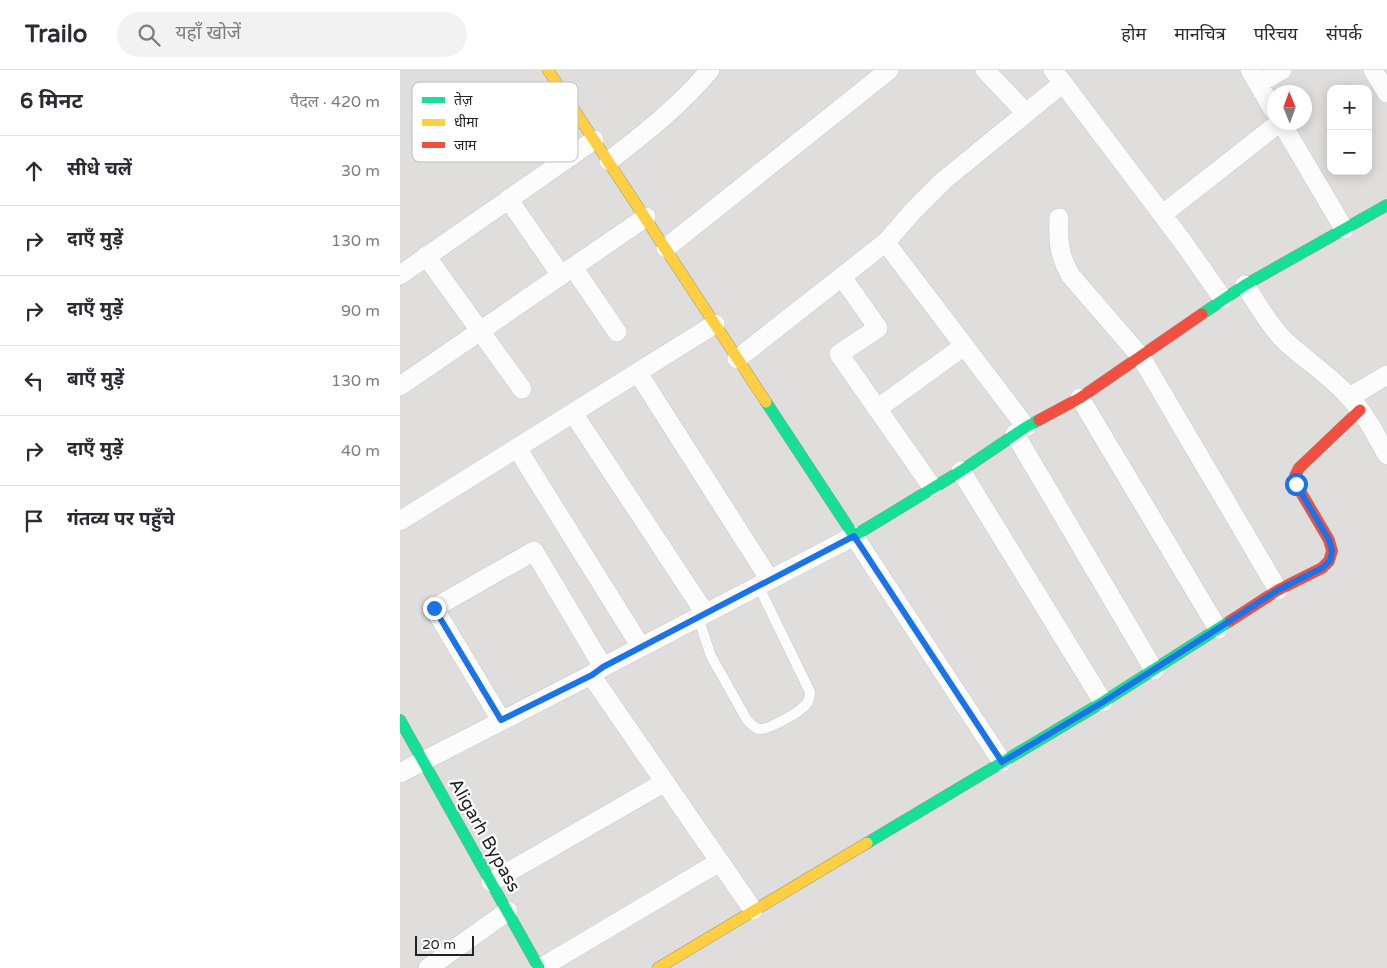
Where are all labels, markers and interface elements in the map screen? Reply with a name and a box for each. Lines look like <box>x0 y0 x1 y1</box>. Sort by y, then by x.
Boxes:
search box <box>117 12 467 57</box>
text: Trailo <box>25 20 87 49</box>
icon: search <box>135 21 163 49</box>
text: यहाँ खोजें <box>175 22 241 44</box>
text: होम <box>1121 23 1146 45</box>
text: मानचित्र <box>1174 23 1226 45</box>
text: परिचय <box>1254 23 1298 45</box>
text: संपर्क <box>1326 23 1362 45</box>
legend <box>412 82 578 162</box>
north arrow <box>1267 85 1312 130</box>
map controls <box>1327 85 1372 175</box>
button: + <box>1327 85 1372 130</box>
text: 6 मिनट <box>20 89 83 114</box>
text: तेज़ <box>454 91 473 109</box>
text: पैदल · 420 m <box>290 92 380 112</box>
text: धीमा <box>454 114 479 131</box>
button: − <box>1327 130 1372 175</box>
text: जाम <box>454 137 477 154</box>
icon: ahead <box>20 157 48 185</box>
text: सीधे चलें <box>67 158 132 180</box>
text: 30 m <box>341 161 380 181</box>
icon: right <box>20 227 48 255</box>
text: दाएँ मुड़ें <box>67 228 123 250</box>
text: 130 m <box>331 231 380 251</box>
icon: right <box>20 297 48 325</box>
text: दाएँ मुड़ें <box>67 298 123 320</box>
text: 90 m <box>341 301 380 321</box>
icon: left <box>20 367 48 395</box>
text: बाएँ मुड़ें <box>67 368 124 390</box>
text: 130 m <box>331 371 380 391</box>
icon: right <box>20 437 48 465</box>
text: दाएँ मुड़ें <box>67 438 123 460</box>
text: 40 m <box>341 441 380 461</box>
route start <box>1285 473 1308 496</box>
icon: arrive <box>20 507 48 535</box>
text: गंतव्य पर पहुँचे <box>67 508 175 530</box>
route end <box>423 597 446 620</box>
street label: Aligarh Bypass <box>445 774 525 896</box>
scale bar <box>415 933 474 956</box>
text: 20 m <box>422 936 456 953</box>

